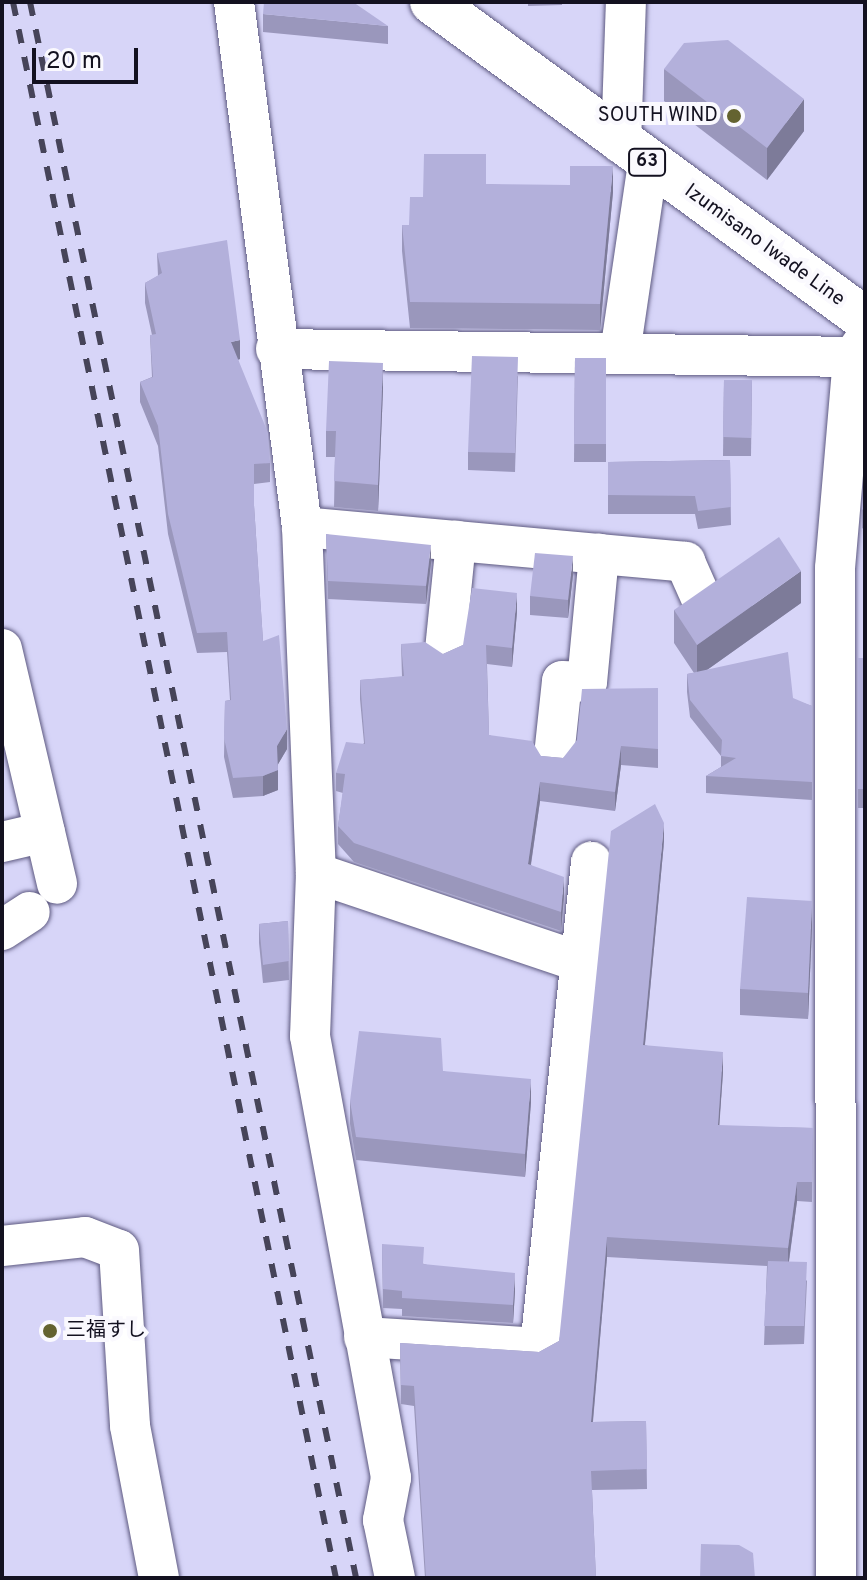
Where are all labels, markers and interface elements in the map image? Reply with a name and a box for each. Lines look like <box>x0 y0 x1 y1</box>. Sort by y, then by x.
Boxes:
scale bar <box>36 32 142 82</box>
text: 20 m <box>46 47 102 77</box>
place label: SOUTH WIND <box>597 104 718 128</box>
marker: SOUTH WIND <box>725 107 743 125</box>
road number: 63 <box>627 148 667 176</box>
street label: Izumisano Iwade Line <box>679 180 849 312</box>
place label: 三福すし <box>66 1319 146 1343</box>
marker: 三福すし <box>41 1322 59 1340</box>

